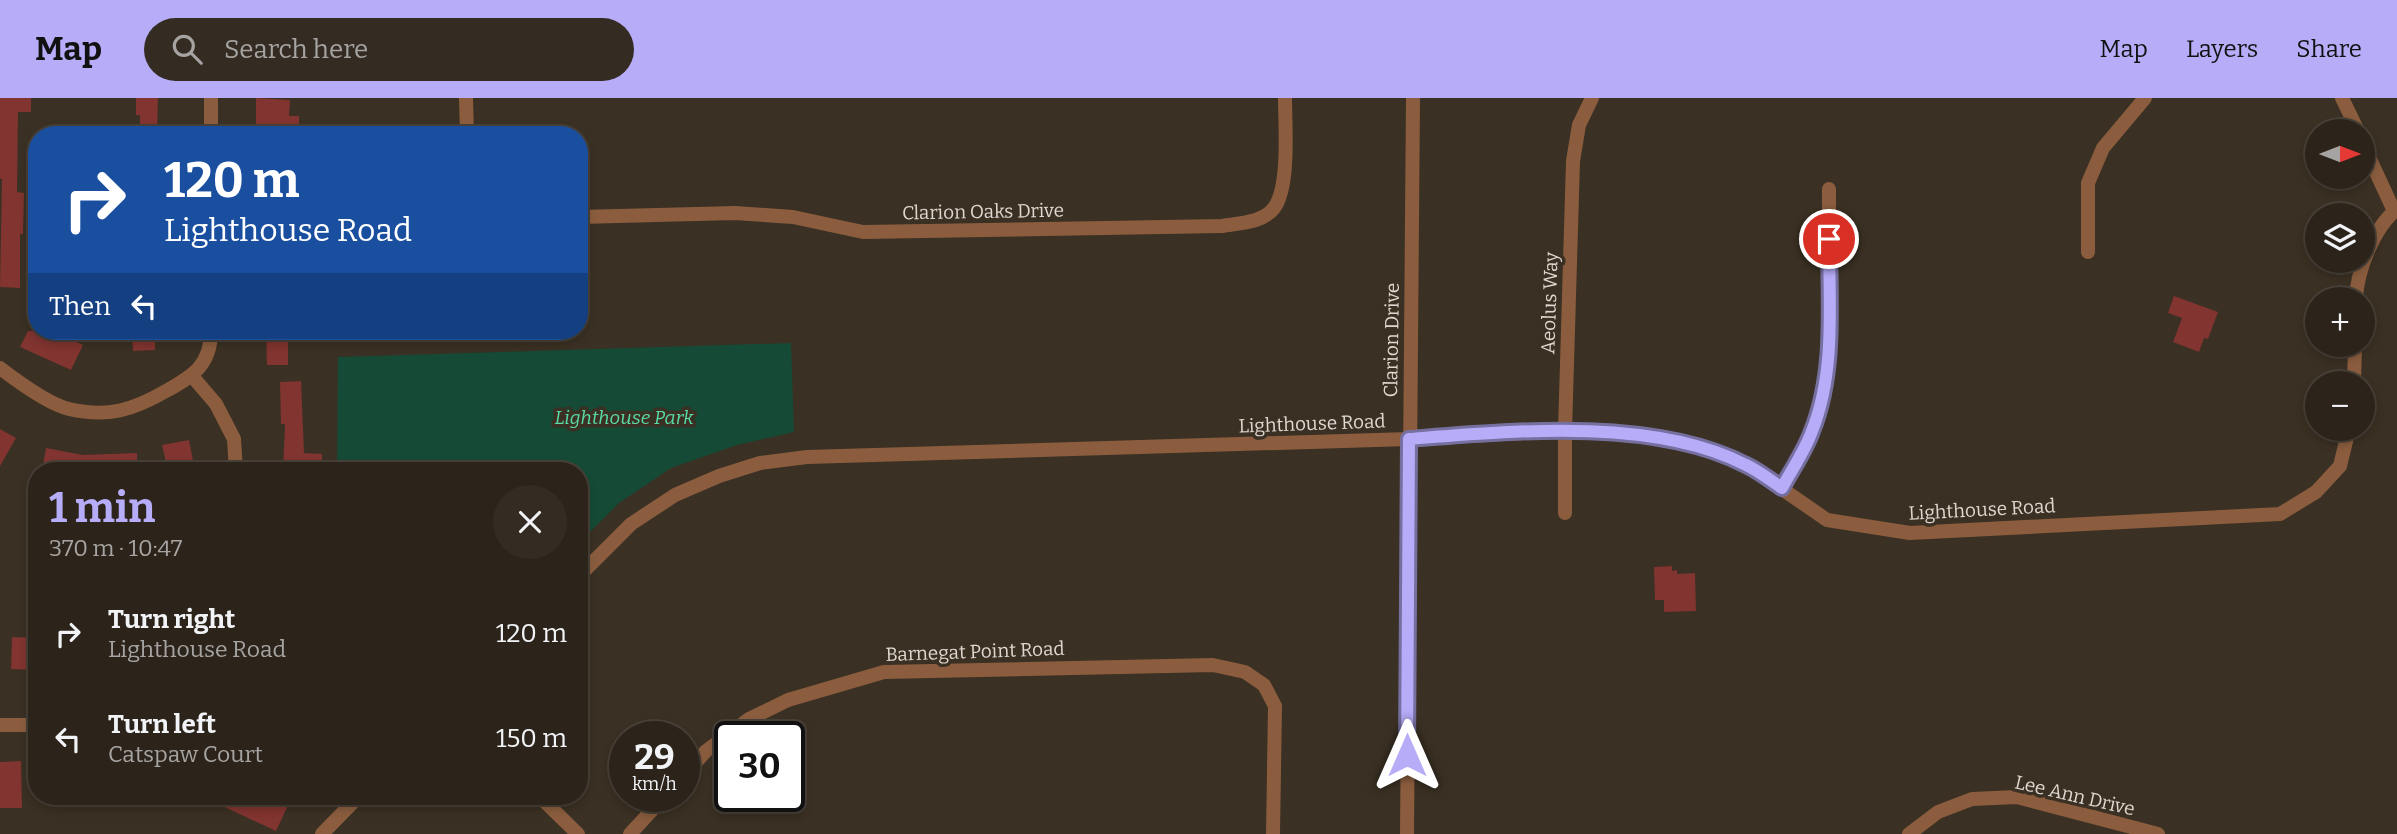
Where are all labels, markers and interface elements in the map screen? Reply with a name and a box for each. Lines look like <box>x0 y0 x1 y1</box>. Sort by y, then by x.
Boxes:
search box <box>144 18 634 81</box>
text: Map <box>35 29 102 69</box>
icon: search <box>168 30 206 68</box>
text: Search here <box>224 34 368 65</box>
text: Map <box>2100 35 2148 63</box>
text: Layers <box>2186 35 2258 63</box>
text: Share <box>2296 35 2362 63</box>
north arrow <box>2305 119 2375 189</box>
map controls <box>2305 119 2375 441</box>
text: 120 m <box>164 151 299 210</box>
icon: right <box>49 154 140 245</box>
street label: Clarion Oaks Drive <box>902 199 1064 224</box>
button: layers <box>2305 203 2375 273</box>
pin <box>1799 209 1859 269</box>
text: Lighthouse Road <box>164 211 412 249</box>
icon: arrive <box>1810 220 1848 258</box>
street label: Aeolus Way <box>1536 251 1563 355</box>
street label: Clarion Drive <box>1379 282 1404 398</box>
icon: left <box>125 287 163 325</box>
button: + <box>2305 287 2375 357</box>
text: Then <box>49 291 111 322</box>
button: − <box>2305 371 2375 441</box>
park label: Lighthouse Park <box>554 406 694 429</box>
street label: Lighthouse Road <box>1238 409 1386 438</box>
text: 1 min <box>49 483 155 533</box>
button: close <box>493 485 567 559</box>
street label: Lighthouse Road <box>1908 494 2056 525</box>
text: 370 m · 10:47 <box>49 534 182 562</box>
text: Turn right <box>108 604 235 635</box>
icon: right <box>49 615 87 653</box>
text: 120 m <box>496 618 567 649</box>
text: Lighthouse Road <box>108 635 286 663</box>
street label: Barnegat Point Road <box>885 637 1065 666</box>
text: Turn left <box>108 709 216 740</box>
position arrow <box>1370 718 1444 792</box>
icon: left <box>49 720 87 758</box>
speed limit sign: 30 <box>714 721 805 812</box>
text: 150 m <box>496 723 567 754</box>
text: 29 <box>634 736 675 778</box>
text: Catspaw Court <box>108 740 263 768</box>
street label: Lee Ann Drive <box>2013 770 2137 820</box>
text: km/h <box>632 773 677 795</box>

